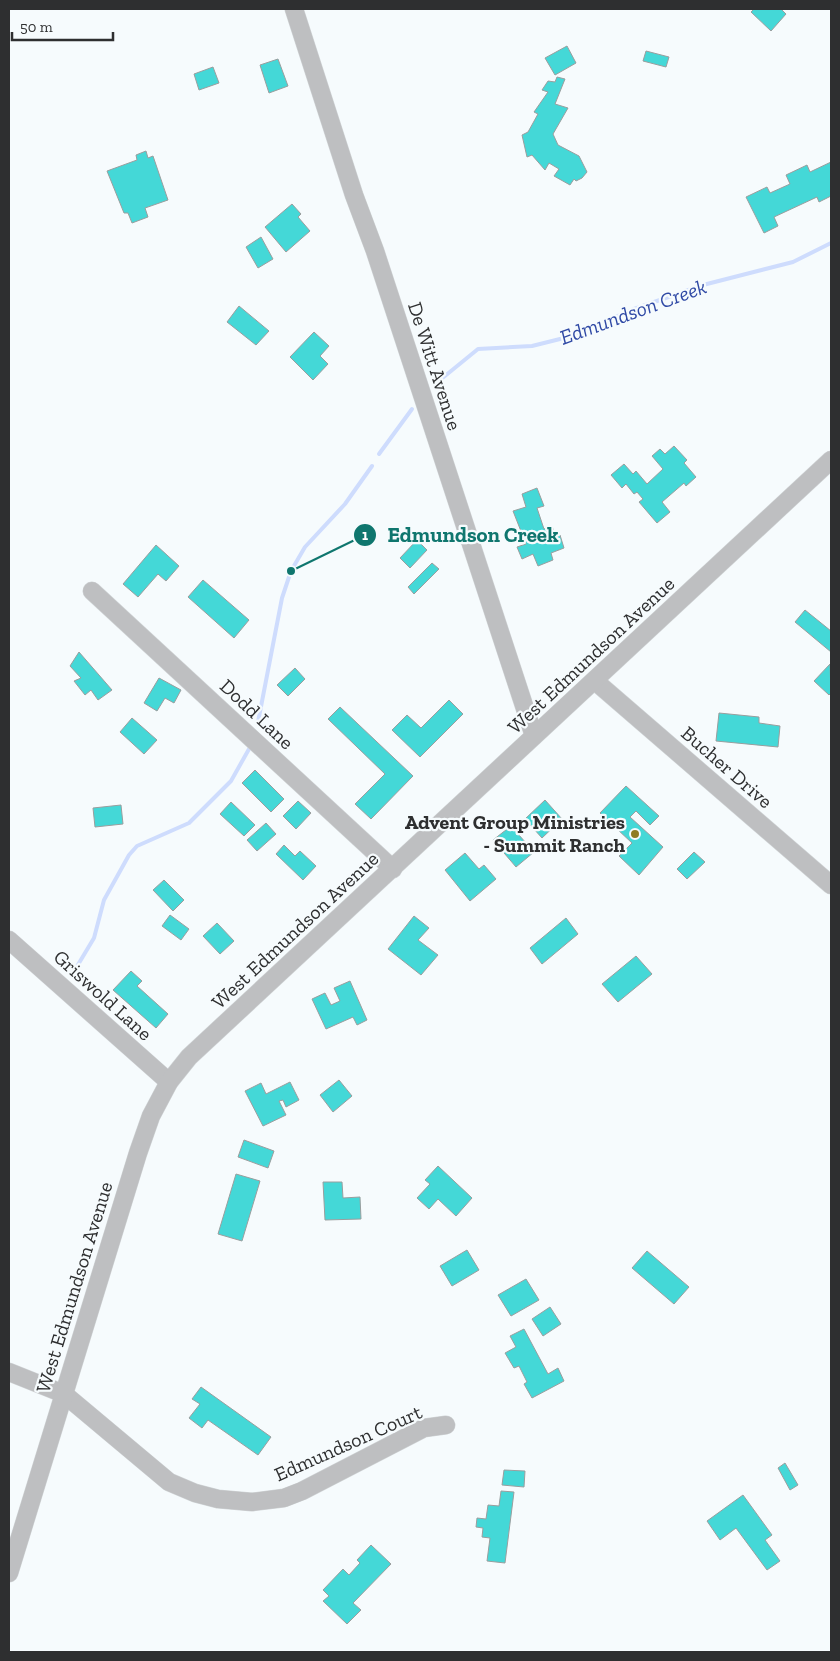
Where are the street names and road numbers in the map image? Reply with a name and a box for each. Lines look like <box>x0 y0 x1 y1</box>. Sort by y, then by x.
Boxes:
street label: De Witt Avenue <box>403 299 467 433</box>
street label: West Edmundson Avenue <box>503 571 679 739</box>
street label: Dodd Lane <box>215 674 299 754</box>
street label: Bucher Drive <box>677 721 777 813</box>
street label: West Edmundson Avenue <box>207 846 383 1014</box>
street label: Griswold Lane <box>49 945 157 1045</box>
street label: West Edmundson Avenue <box>30 1179 118 1395</box>
street label: Edmundson Court <box>271 1399 426 1486</box>

